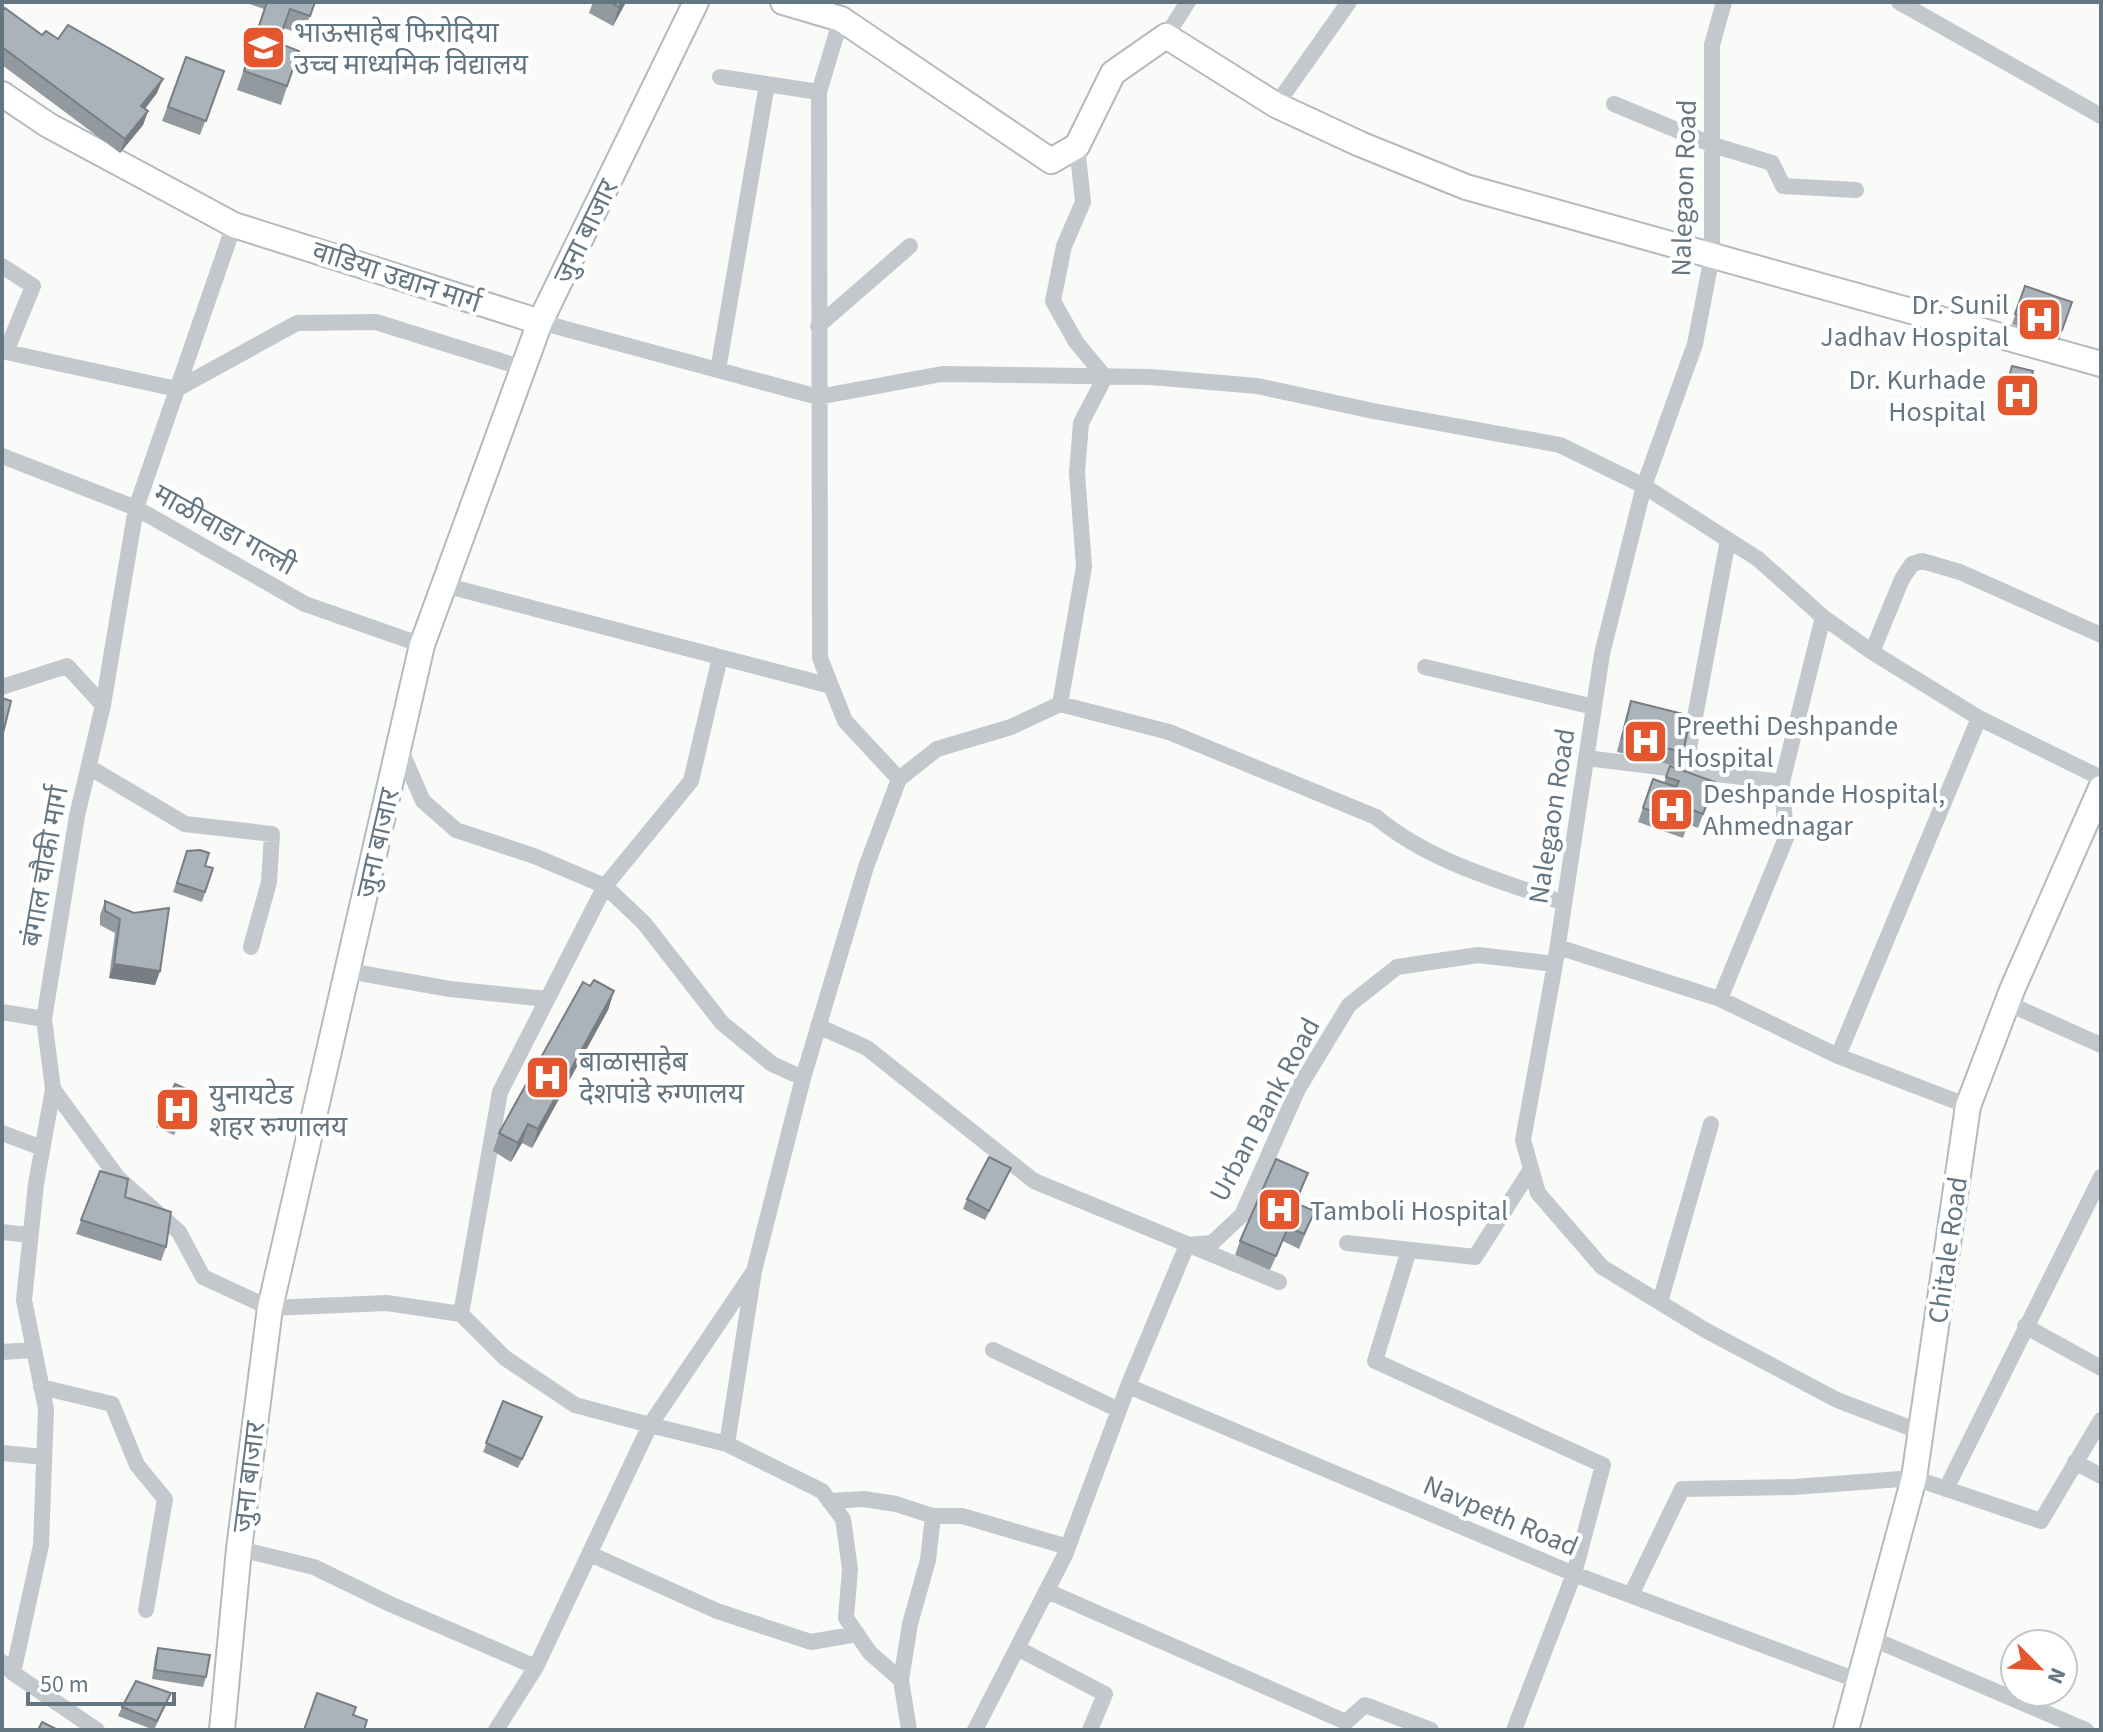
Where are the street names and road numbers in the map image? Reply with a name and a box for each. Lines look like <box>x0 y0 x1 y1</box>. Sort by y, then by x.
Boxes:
street label: Nalegaon Road <box>1661 99 1707 277</box>
street label: जुना बाजार <box>543 172 629 290</box>
street label: वाडिया उद्यान मार्ग <box>307 231 487 323</box>
street label: माळीवाडा गल्ली <box>146 474 304 586</box>
street label: Nalegaon Road <box>1518 726 1586 907</box>
street label: बंगाल चौकी मार्ग <box>11 781 79 950</box>
street label: जुना बाजार <box>346 784 410 902</box>
street label: Urban Bank Road <box>1199 1010 1330 1209</box>
street label: Chitale Road <box>1918 1174 1978 1326</box>
street label: जुना बाजार <box>222 1419 276 1535</box>
street label: Navpeth Road <box>1417 1465 1584 1567</box>

